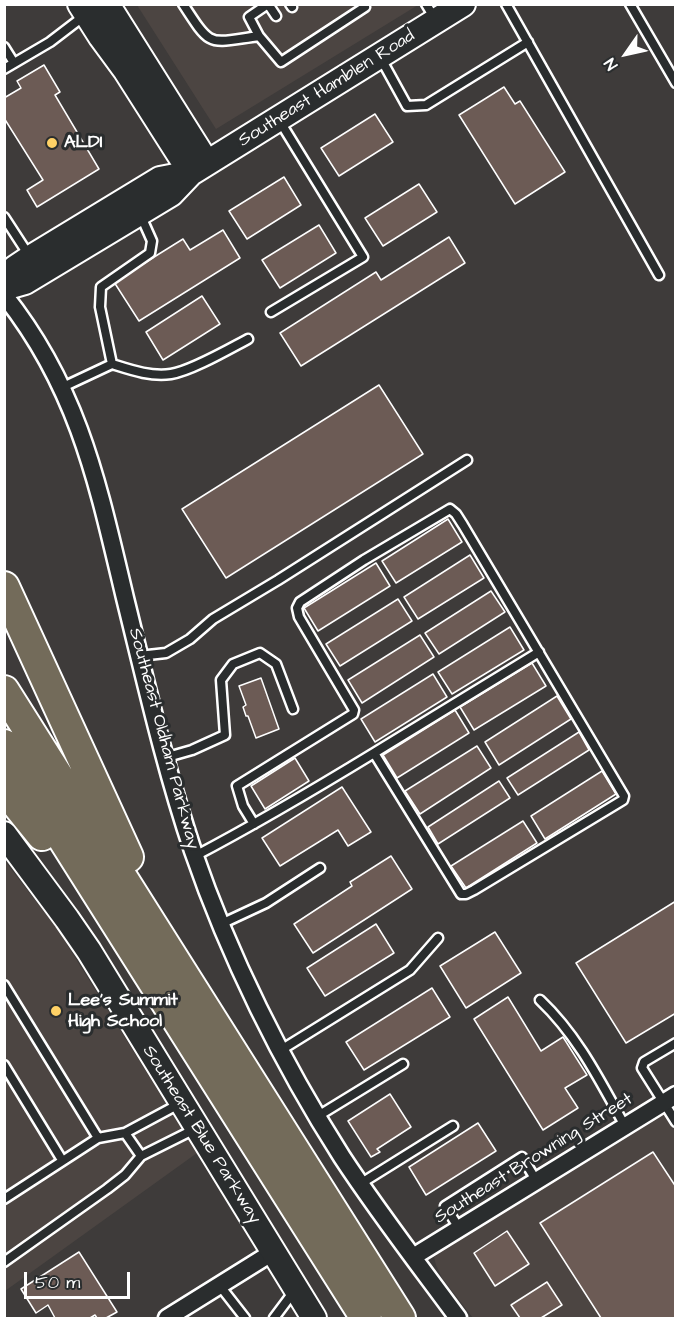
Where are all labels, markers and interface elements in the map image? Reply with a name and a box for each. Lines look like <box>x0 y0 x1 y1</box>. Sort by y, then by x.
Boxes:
north arrow <box>596 24 656 84</box>
street label: Southeast Hamblen Road <box>235 26 419 152</box>
text: N <box>599 54 623 74</box>
place label: ALDI <box>64 132 102 154</box>
marker: ALDI <box>45 136 59 150</box>
street label: Southeast Oldham Parkway <box>123 626 203 852</box>
place label: Lee's Summit High School <box>68 990 178 1032</box>
marker: Lee's Summit High School <box>49 1004 63 1018</box>
street label: Southeast Blue Parkway <box>137 1042 265 1228</box>
street label: Southeast Browning Street <box>431 1089 637 1229</box>
scale bar <box>27 1260 134 1298</box>
text: 50 m <box>35 1270 80 1295</box>

